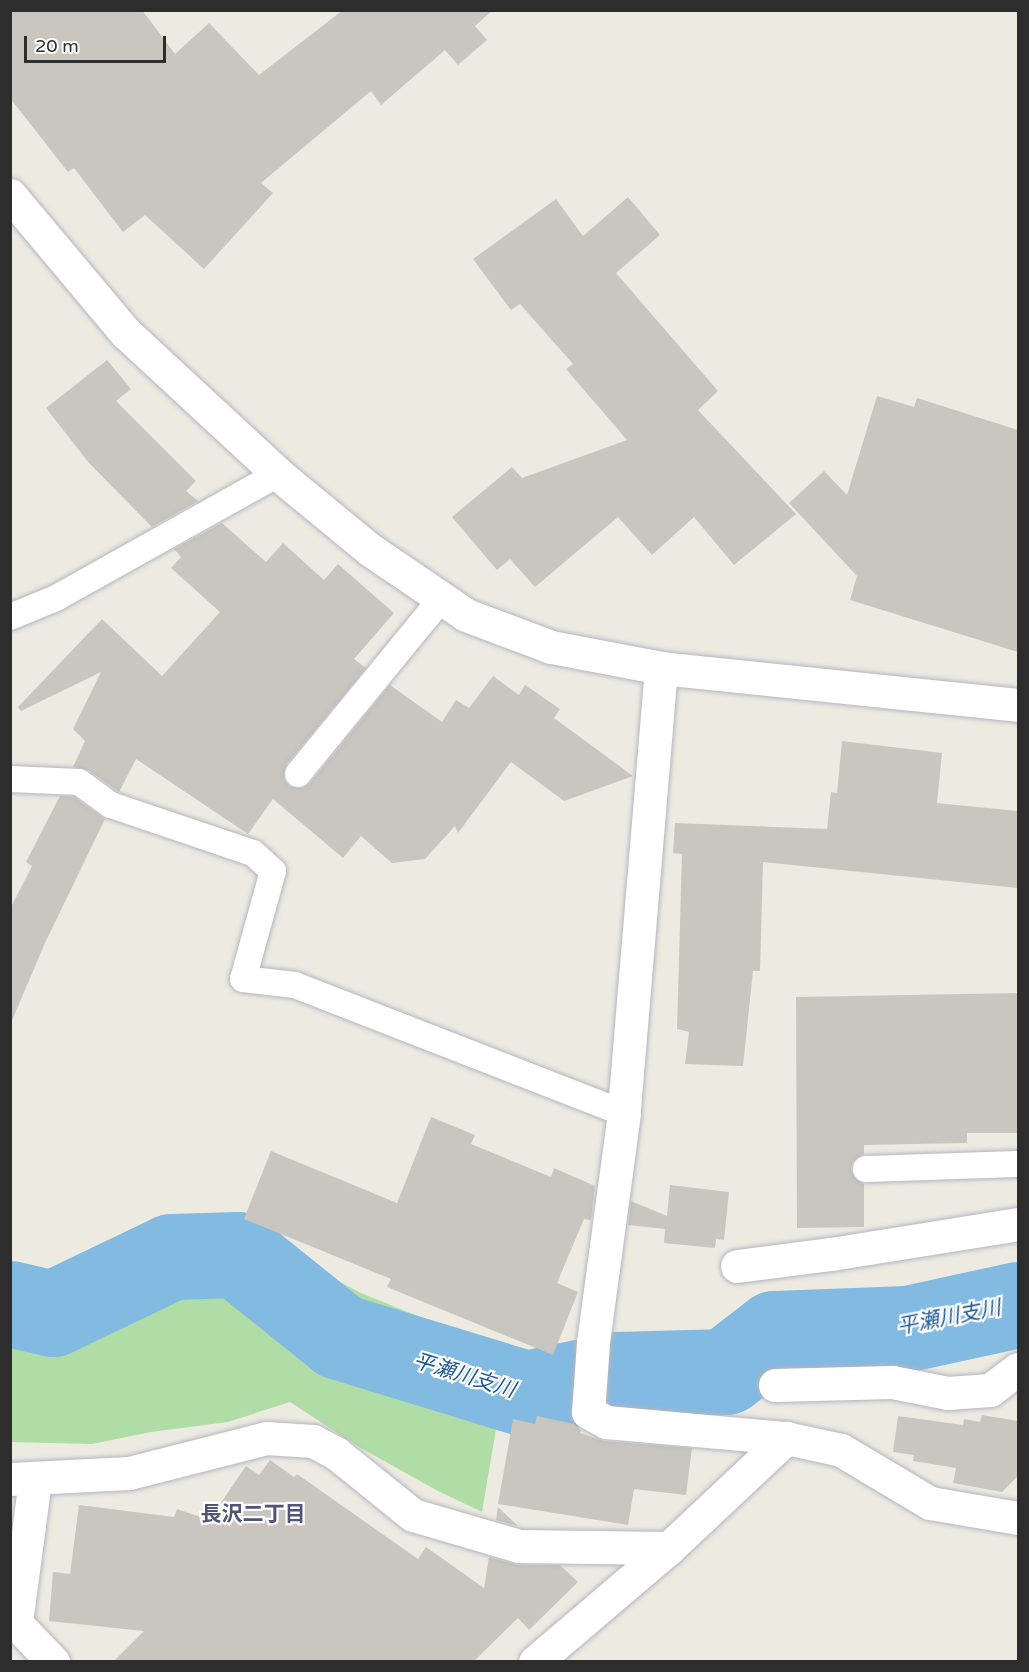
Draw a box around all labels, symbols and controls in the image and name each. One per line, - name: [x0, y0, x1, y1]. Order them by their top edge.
- scale bar: [27, 24, 170, 62]
- text: 20 m: [35, 35, 79, 57]
- water label: 平瀬川支川: [895, 1296, 1003, 1340]
- water label: 平瀬川支川: [410, 1349, 518, 1403]
- district label: 長沢二丁目: [201, 1502, 305, 1528]

